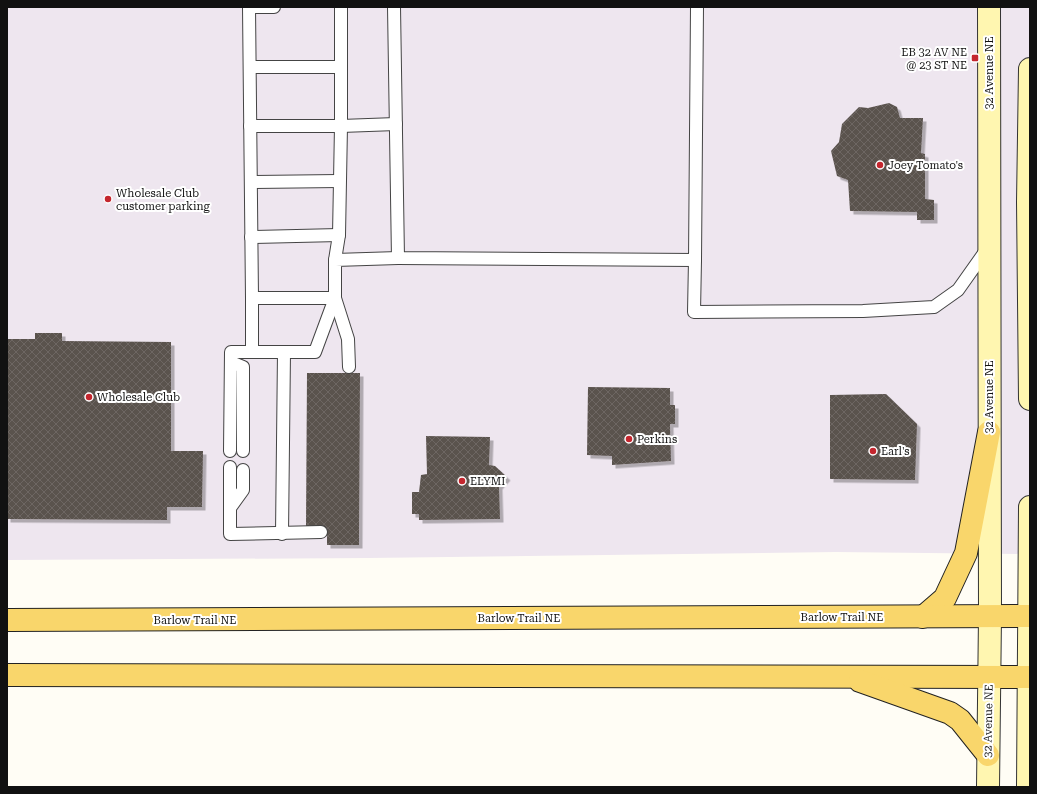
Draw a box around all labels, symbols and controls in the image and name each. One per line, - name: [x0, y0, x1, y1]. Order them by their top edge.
- street label: 32 Avenue NE: [983, 36, 996, 110]
- place label: EB 32 AV NE @ 23 ST NE: [901, 46, 967, 72]
- marker: EB 32 AV NE @ 23 ST NE: [970, 53, 980, 63]
- place label: Joey Tomato's: [888, 159, 963, 172]
- marker: Joey Tomato's: [875, 160, 885, 170]
- place label: Wholesale Club customer parking: [116, 187, 211, 213]
- marker: Wholesale Club customer parking: [103, 194, 113, 204]
- street label: 32 Avenue NE: [983, 360, 996, 434]
- place label: Wholesale Club: [97, 391, 180, 404]
- marker: Wholesale Club: [84, 392, 94, 402]
- place label: Perkins: [637, 433, 677, 446]
- marker: Perkins: [624, 434, 634, 444]
- place label: Earl's: [881, 445, 910, 458]
- marker: Earl's: [868, 446, 878, 456]
- place label: ELYMI: [470, 475, 505, 488]
- marker: ELYMI: [457, 476, 467, 486]
- street label: Barlow Trail NE: [801, 611, 883, 624]
- street label: Barlow Trail NE: [478, 612, 560, 625]
- street label: Barlow Trail NE: [154, 614, 236, 627]
- street label: 32 Avenue NE: [981, 684, 996, 758]

